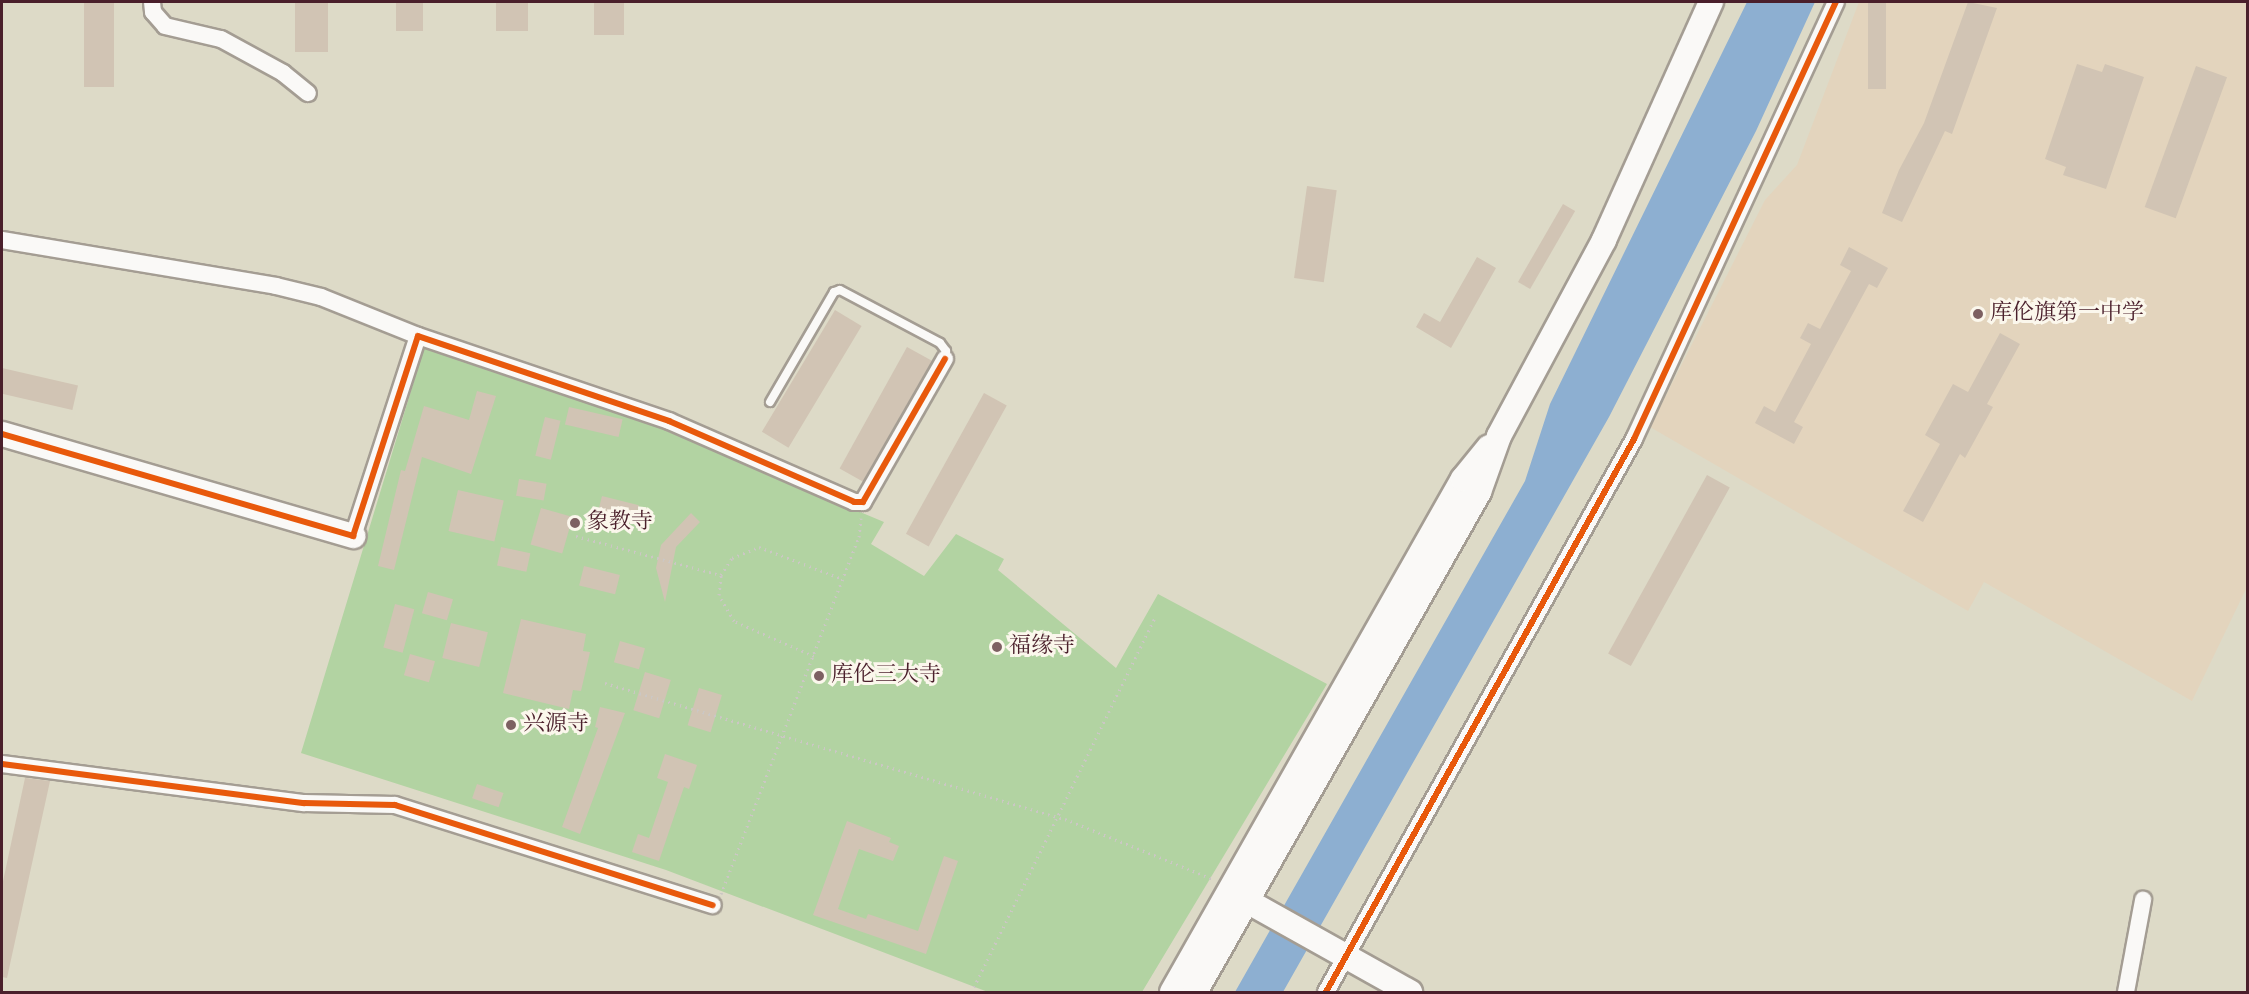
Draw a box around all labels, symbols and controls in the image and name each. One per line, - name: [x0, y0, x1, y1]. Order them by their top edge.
- place label: 库伦旗第一中学: [1990, 301, 2144, 327]
- marker: 库伦旗第一中学: [1971, 307, 1985, 321]
- place label: 象教寺: [587, 510, 653, 536]
- marker: 象教寺: [568, 516, 582, 530]
- place label: 福缘寺: [1009, 634, 1075, 660]
- marker: 福缘寺: [990, 640, 1004, 654]
- place label: 库伦三大寺: [831, 663, 941, 689]
- marker: 库伦三大寺: [812, 669, 826, 683]
- place label: 兴源寺: [523, 712, 589, 738]
- marker: 兴源寺: [504, 718, 518, 732]

